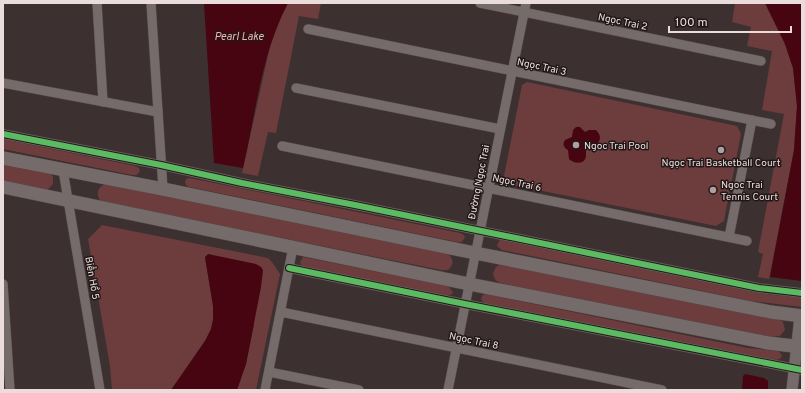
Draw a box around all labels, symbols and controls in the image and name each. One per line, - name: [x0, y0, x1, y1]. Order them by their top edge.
- scale bar: [669, 8, 791, 34]
- street label: Ngọc Trai 2: [597, 11, 649, 34]
- text: 100 m: [675, 15, 708, 31]
- water label: Pearl Lake: [214, 30, 264, 44]
- street label: Ngọc Trai 3: [516, 56, 568, 79]
- marker: Ngoc Trai Pool: [571, 140, 581, 150]
- place label: Ngoc Trai Pool: [584, 140, 648, 153]
- street label: Đường Ngọc Trai: [466, 144, 493, 221]
- marker: Ngọc Trai Basketball Court: [716, 145, 726, 155]
- place label: Ngọc Trai Basketball Court: [662, 157, 781, 170]
- street label: Ngọc Trai 6: [491, 172, 543, 195]
- place label: Ngoc Trai Tennis Court: [721, 179, 778, 204]
- marker: Ngoc Trai Tennis Court: [708, 185, 718, 195]
- street label: Biển Hồ 5: [81, 256, 102, 301]
- street label: Ngọc Trai 8: [448, 330, 500, 353]

